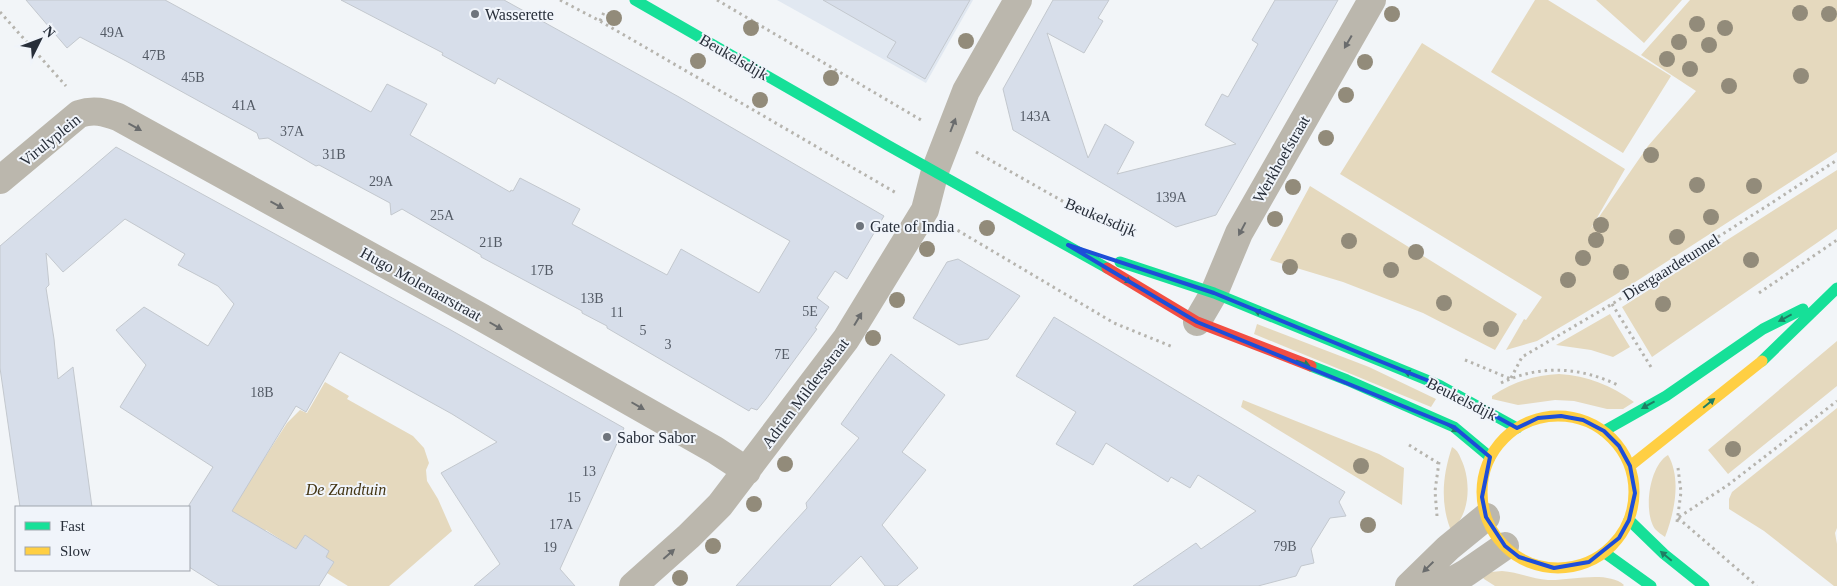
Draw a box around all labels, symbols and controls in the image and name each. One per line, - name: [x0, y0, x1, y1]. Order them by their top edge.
- place label: Wasserette: [485, 6, 554, 23]
- marker: Wasserette: [469, 8, 481, 20]
- north arrow: [15, 15, 65, 65]
- text: N: [40, 23, 58, 40]
- house number: 49A: [100, 25, 125, 40]
- street label: Beukelsdijk: [696, 31, 771, 84]
- one-way arrow: [1343, 36, 1352, 49]
- house number: 47B: [142, 48, 166, 63]
- house number: 45B: [181, 70, 205, 85]
- house number: 41A: [232, 98, 257, 113]
- house number: 143A: [1019, 109, 1051, 124]
- street label: Virulyplein: [16, 110, 84, 170]
- street label: Werkhoefstraat: [1249, 112, 1313, 205]
- one-way arrow: [949, 118, 957, 132]
- one-way arrow: [128, 122, 142, 131]
- house number: 37A: [280, 124, 305, 139]
- house number: 31B: [322, 147, 346, 162]
- house number: 29A: [369, 174, 394, 189]
- house number: 139A: [1155, 190, 1187, 205]
- street label: Beukelsdijk: [1062, 194, 1140, 241]
- one-way arrow: [270, 201, 284, 210]
- house number: 25A: [430, 208, 455, 223]
- place label: Gate of India: [870, 218, 954, 235]
- marker: Gate of India: [854, 220, 866, 232]
- one-way arrow: [1238, 222, 1246, 237]
- street label: Diergaardetunnel: [1620, 230, 1723, 304]
- house number: 21B: [479, 235, 503, 250]
- street label: Hugo Molenaarstraat: [357, 244, 485, 325]
- house number: 17B: [530, 263, 554, 278]
- one-way arrow: [1119, 275, 1132, 284]
- house number: 13B: [580, 291, 604, 306]
- house number: 5E: [802, 304, 818, 319]
- house number: 11: [610, 305, 624, 320]
- one-way arrow: [1254, 308, 1268, 316]
- one-way arrow: [854, 313, 863, 326]
- one-way arrow: [1778, 314, 1792, 322]
- one-way arrow: [490, 321, 503, 330]
- house number: 5: [640, 323, 647, 338]
- street label: Adrien Mildersstraat: [758, 334, 852, 451]
- house number: 3: [665, 337, 672, 352]
- house number: 7E: [774, 347, 790, 362]
- one-way arrow: [1296, 359, 1311, 367]
- one-way arrow: [1404, 369, 1418, 377]
- street label: Beukelsdijk: [1424, 374, 1500, 425]
- house number: 18B: [250, 385, 274, 400]
- one-way arrow: [1702, 397, 1715, 408]
- one-way arrow: [1642, 401, 1655, 410]
- one-way arrow: [631, 402, 644, 411]
- one-way arrow: [1446, 423, 1459, 432]
- place label: Sabor Sabor: [617, 429, 696, 446]
- marker: Sabor Sabor: [601, 431, 613, 443]
- house number: 13: [582, 464, 596, 479]
- park label: De Zandtuin: [305, 481, 386, 498]
- house number: 15: [567, 490, 581, 505]
- legend: [15, 506, 190, 571]
- house number: 17A: [549, 517, 574, 532]
- text: Fast: [60, 518, 86, 534]
- house number: 79B: [1273, 539, 1297, 554]
- house number: 19: [543, 540, 557, 555]
- text: Slow: [60, 543, 91, 559]
- one-way arrow: [663, 548, 675, 560]
- one-way arrow: [1660, 550, 1673, 561]
- one-way arrow: [1423, 561, 1435, 573]

